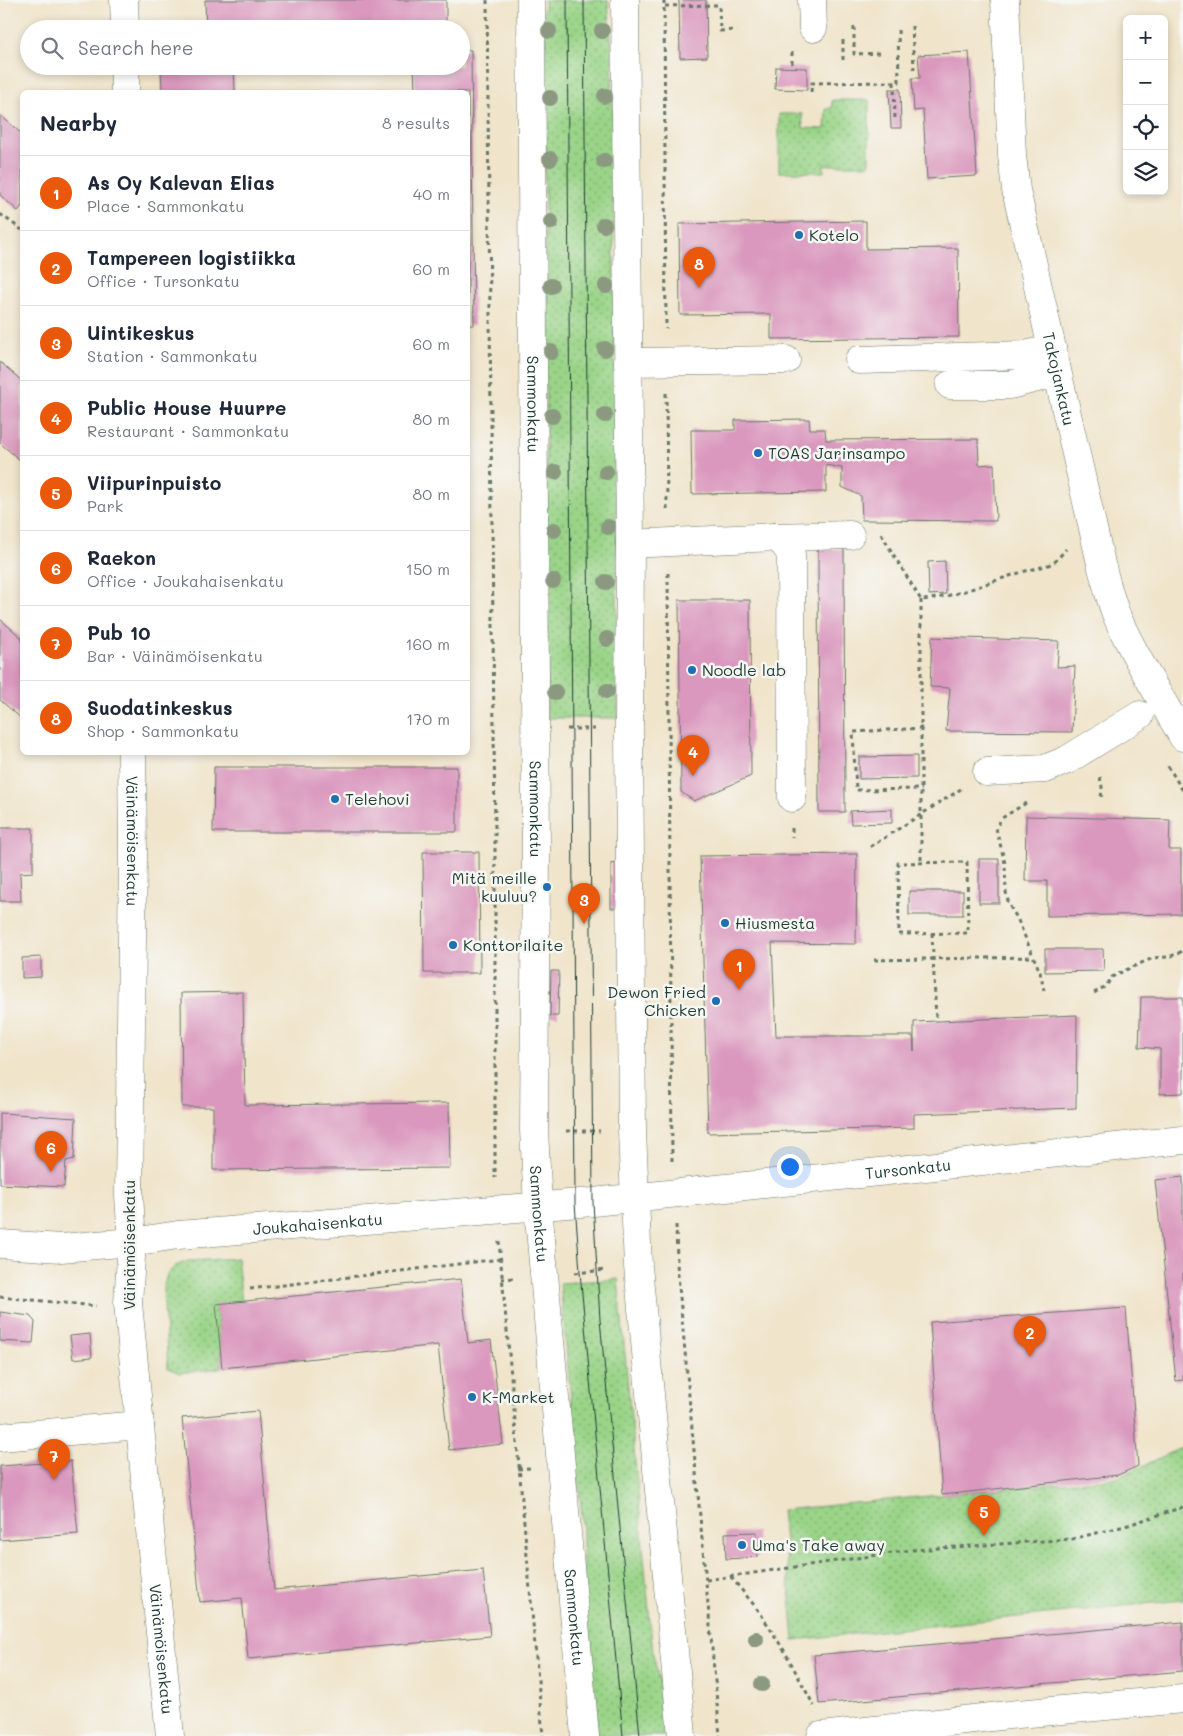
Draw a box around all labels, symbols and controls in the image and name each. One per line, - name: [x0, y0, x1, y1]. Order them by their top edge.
- map controls: [1123, 15, 1168, 195]
- button: +: [1123, 15, 1168, 60]
- search box: [20, 20, 470, 75]
- icon: search: [38, 34, 66, 62]
- text: Search here: [78, 35, 194, 60]
- button: −: [1123, 60, 1168, 105]
- button: locate: [1123, 105, 1168, 150]
- text: Nearby: [40, 109, 117, 136]
- text: 8 results: [382, 112, 450, 133]
- button: layers: [1123, 150, 1168, 195]
- text: As Oy Kalevan Elias: [87, 170, 275, 195]
- text: 1: [52, 183, 60, 204]
- text: 40 m: [413, 183, 450, 204]
- text: Place · Sammonkatu: [87, 195, 244, 216]
- place label: Kotelo: [809, 224, 859, 245]
- marker: Kotelo: [793, 229, 805, 241]
- text: Tampereen logistiikka: [87, 245, 296, 270]
- pin: 8: [683, 247, 715, 288]
- text: 2: [52, 258, 60, 279]
- text: 60 m: [413, 258, 450, 279]
- text: Office · Tursonkatu: [87, 270, 240, 291]
- text: Uintikeskus: [87, 320, 194, 345]
- street label: Takojankatu: [1039, 330, 1080, 428]
- text: 3: [51, 333, 61, 354]
- text: 60 m: [413, 333, 450, 354]
- text: Station · Sammonkatu: [87, 345, 258, 366]
- street label: Sammonkatu: [523, 355, 545, 453]
- text: Public House Huurre: [87, 395, 286, 420]
- text: 4: [51, 408, 61, 429]
- text: 80 m: [413, 408, 450, 429]
- text: Restaurant · Sammonkatu: [87, 420, 289, 441]
- place label: TOAS Jarinsampo: [768, 442, 905, 463]
- marker: TOAS Jarinsampo: [752, 447, 764, 459]
- text: Viipurinpuisto: [87, 470, 221, 495]
- text: 5: [51, 483, 61, 504]
- text: 80 m: [413, 483, 450, 504]
- text: Park: [87, 495, 123, 516]
- text: Raekon: [87, 545, 156, 570]
- text: 6: [51, 558, 61, 579]
- text: 150 m: [406, 558, 450, 579]
- text: Office · Joukahaisenkatu: [87, 570, 284, 591]
- text: Pub 10: [87, 620, 150, 645]
- text: 7: [52, 633, 60, 654]
- text: 160 m: [405, 633, 450, 654]
- text: Bar · Väinämöisenkatu: [87, 645, 263, 666]
- place label: Noodle lab: [702, 659, 786, 680]
- marker: Noodle lab: [686, 664, 698, 676]
- text: Suodatinkeskus: [87, 695, 233, 720]
- text: 8: [51, 708, 61, 729]
- text: 170 m: [406, 708, 450, 729]
- text: Shop · Sammonkatu: [87, 720, 239, 741]
- pin: 4: [677, 735, 709, 776]
- street label: Sammonkatu: [525, 760, 547, 858]
- street label: Väinämöisenkatu: [122, 776, 144, 906]
- place label: Telehovi: [345, 788, 410, 809]
- marker: Telehovi: [329, 793, 341, 805]
- place label: Mitä meille kuuluu?: [452, 867, 537, 906]
- marker: Mitä meille kuuluu?: [541, 881, 553, 893]
- pin: 3: [568, 883, 600, 924]
- place label: Hiusmesta: [735, 912, 815, 933]
- marker: Hiusmesta: [719, 917, 731, 929]
- place label: Konttorilaite: [463, 934, 563, 955]
- marker: Konttorilaite: [447, 939, 459, 951]
- pin: 1: [723, 949, 755, 990]
- place label: Dewon Fried Chicken: [607, 981, 706, 1020]
- marker: Dewon Fried Chicken: [710, 995, 722, 1007]
- pin: 6: [35, 1131, 67, 1172]
- street label: Tursonkatu: [864, 1153, 952, 1183]
- your location: [777, 1154, 803, 1180]
- street label: Sammonkatu: [526, 1165, 554, 1263]
- street label: Väinämöisenkatu: [118, 1180, 139, 1310]
- street label: Joukahaisenkatu: [252, 1208, 383, 1239]
- pin: 2: [1014, 1316, 1046, 1357]
- place label: K-Market: [482, 1386, 555, 1407]
- marker: K-Market: [466, 1391, 478, 1403]
- pin: 7: [38, 1439, 70, 1480]
- pin: 5: [968, 1495, 1000, 1536]
- place label: Uma's Take away: [752, 1534, 885, 1555]
- marker: Uma's Take away: [736, 1539, 748, 1551]
- street label: Sammonkatu: [560, 1568, 590, 1667]
- street label: Väinämöisenkatu: [145, 1583, 179, 1715]

